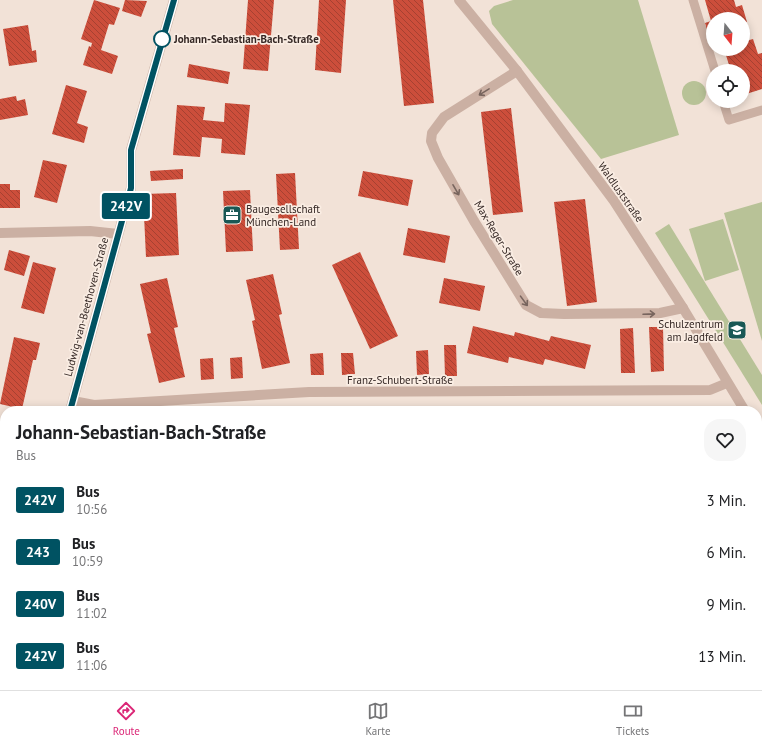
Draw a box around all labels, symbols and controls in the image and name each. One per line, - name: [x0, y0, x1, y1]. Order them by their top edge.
- north arrow: [706, 12, 750, 56]
- map controls: [706, 12, 750, 108]
- marker: Johann-Sebastian-Bach-Straße: [153, 30, 171, 48]
- place label: Johann-Sebastian-Bach-Straße: [173, 32, 319, 46]
- button: locate: [706, 64, 750, 108]
- one-way arrow: [479, 88, 490, 96]
- street label: Waldluststraße: [595, 159, 647, 225]
- one-way arrow: [453, 184, 461, 196]
- line badge: 242V: [98, 193, 154, 219]
- text: 242V: [110, 197, 142, 215]
- street label: Max-Reger-Straße: [471, 198, 527, 278]
- place label: Baugesellschaft München-Land: [246, 202, 320, 229]
- office icon: Baugesellschaft München-Land: [221, 204, 243, 226]
- street label: Ludwig-van-Beethoven-Straße: [61, 235, 111, 378]
- one-way arrow: [520, 295, 528, 306]
- one-way arrow: [642, 310, 655, 317]
- place label: Schulzentrum am Jagdfeld: [658, 317, 723, 344]
- school or university icon: Schulzentrum am Jagdfeld: [726, 319, 748, 341]
- street label: Franz-Schubert-Straße: [347, 373, 453, 387]
- button: heart: [704, 419, 746, 461]
- text: Johann-Sebastian-Bach-Straße: [16, 420, 266, 444]
- text: Bus: [16, 447, 36, 464]
- text: Bus: [76, 482, 100, 501]
- text: 242V: [24, 491, 56, 509]
- text: 3 Min.: [707, 491, 746, 510]
- text: 10:56: [76, 501, 107, 518]
- text: Bus: [72, 534, 95, 553]
- text: 243: [26, 543, 50, 561]
- text: 6 Min.: [707, 543, 746, 562]
- text: 10:59: [72, 553, 103, 570]
- text: Bus: [76, 586, 100, 605]
- text: 240V: [24, 595, 56, 613]
- text: 9 Min.: [707, 595, 746, 614]
- text: 11:02: [76, 605, 107, 622]
- text: Bus: [76, 638, 100, 657]
- text: 242V: [24, 647, 56, 665]
- text: 13 Min.: [698, 647, 746, 666]
- text: 11:06: [76, 657, 107, 674]
- tab: Route: [113, 700, 140, 738]
- tab: Karte: [365, 700, 391, 738]
- tab: Tickets: [616, 700, 649, 738]

